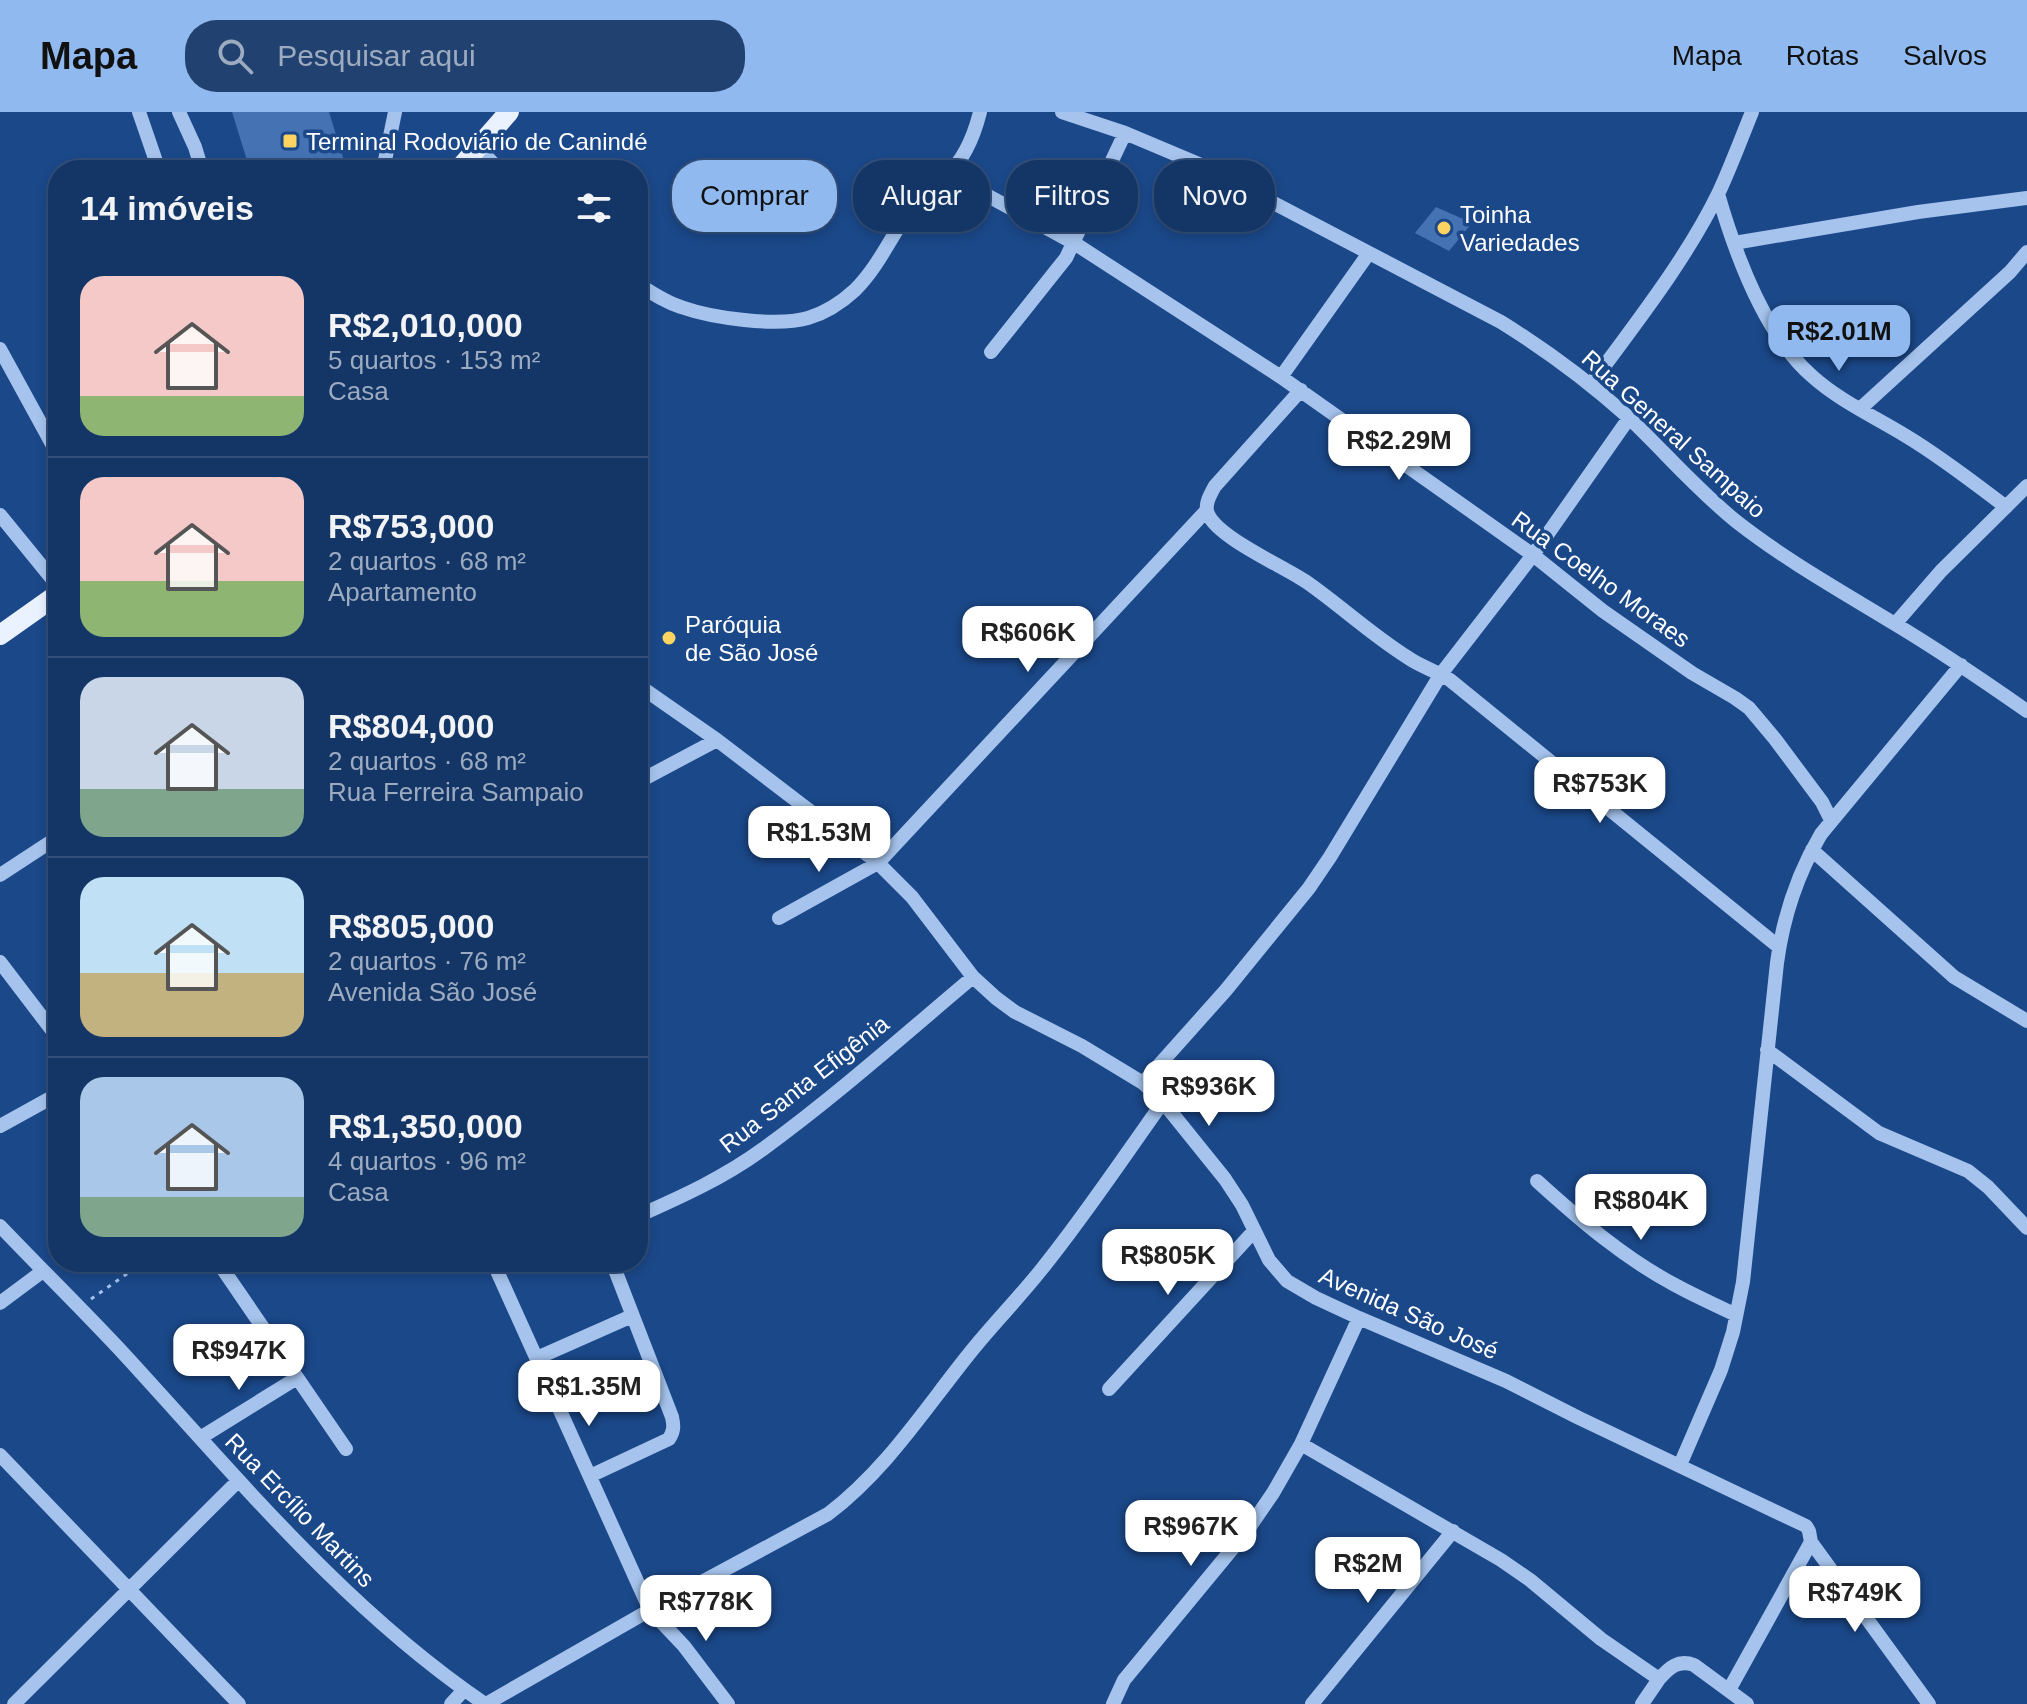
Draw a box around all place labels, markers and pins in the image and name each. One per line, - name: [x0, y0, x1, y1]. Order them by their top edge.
- place label: Terminal Rodoviário de Canindé: [306, 128, 648, 155]
- marker: Terminal Rodoviário de Canindé: [281, 132, 299, 150]
- place label: Toinha Variedades: [1460, 201, 1580, 256]
- marker: Toinha Variedades: [1435, 219, 1453, 237]
- pin: R$2.01M: [1765, 305, 1913, 373]
- pin: R$2.29M: [1325, 414, 1473, 482]
- pin: R$606K: [963, 606, 1093, 674]
- place label: Paróquia de São José: [685, 611, 818, 666]
- marker: Paróquia de São José: [660, 629, 678, 647]
- pin: R$753K: [1535, 757, 1665, 825]
- pin: R$1.53M: [745, 806, 893, 874]
- pin: R$936K: [1144, 1060, 1274, 1128]
- pin: R$804K: [1576, 1174, 1706, 1242]
- pin: R$805K: [1103, 1229, 1233, 1297]
- pin: R$947K: [174, 1324, 304, 1392]
- pin: R$1.35M: [515, 1360, 663, 1428]
- pin: R$967K: [1126, 1500, 1256, 1568]
- pin: R$2M: [1321, 1537, 1415, 1605]
- pin: R$749K: [1790, 1566, 1920, 1634]
- pin: R$778K: [641, 1575, 771, 1643]

